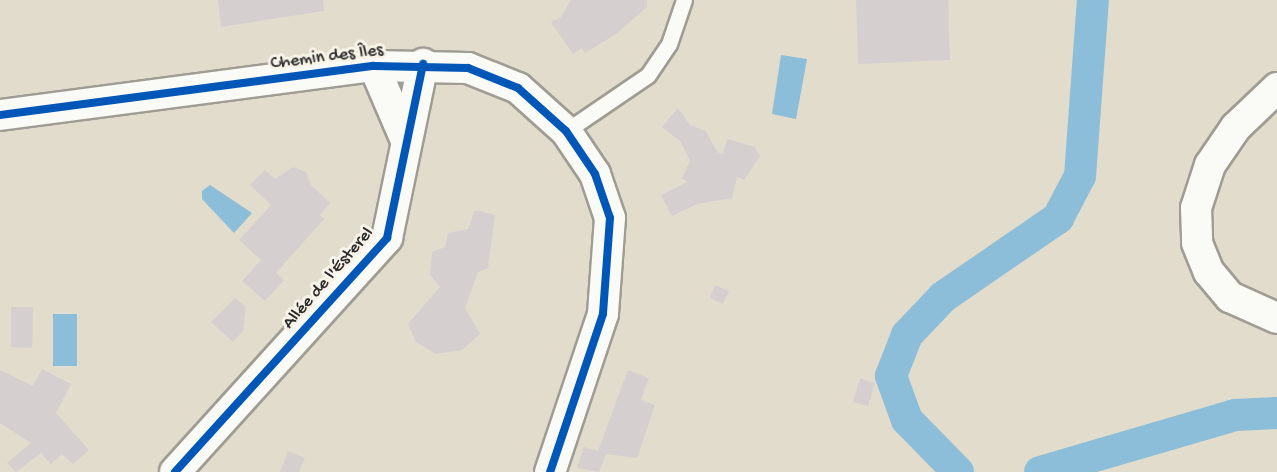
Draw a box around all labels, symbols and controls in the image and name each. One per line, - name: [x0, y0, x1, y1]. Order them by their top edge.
- street label: Chemin des Îles: [270, 40, 384, 76]
- street label: Allée de l'Ésterel: [279, 224, 379, 334]

